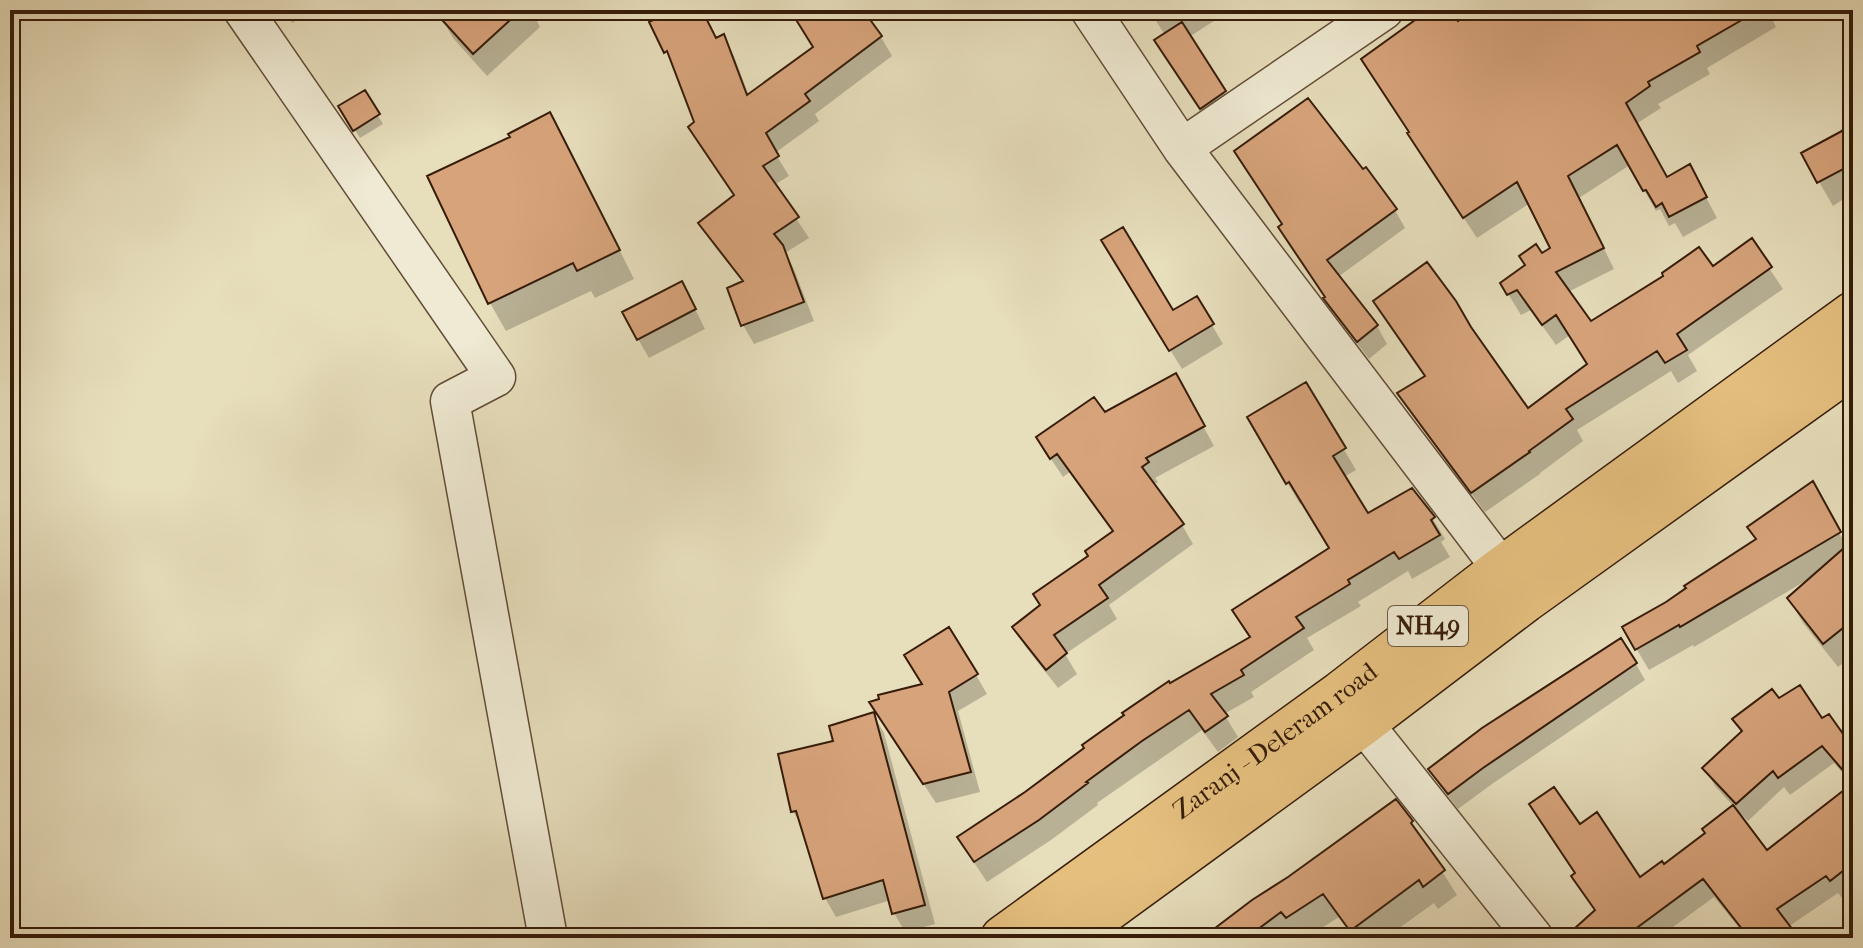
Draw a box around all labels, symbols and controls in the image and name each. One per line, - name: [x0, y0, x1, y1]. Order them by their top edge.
- road number: NH49: [1388, 606, 1468, 646]
- street label: Zaranj - Deleram road: [1167, 655, 1384, 825]

